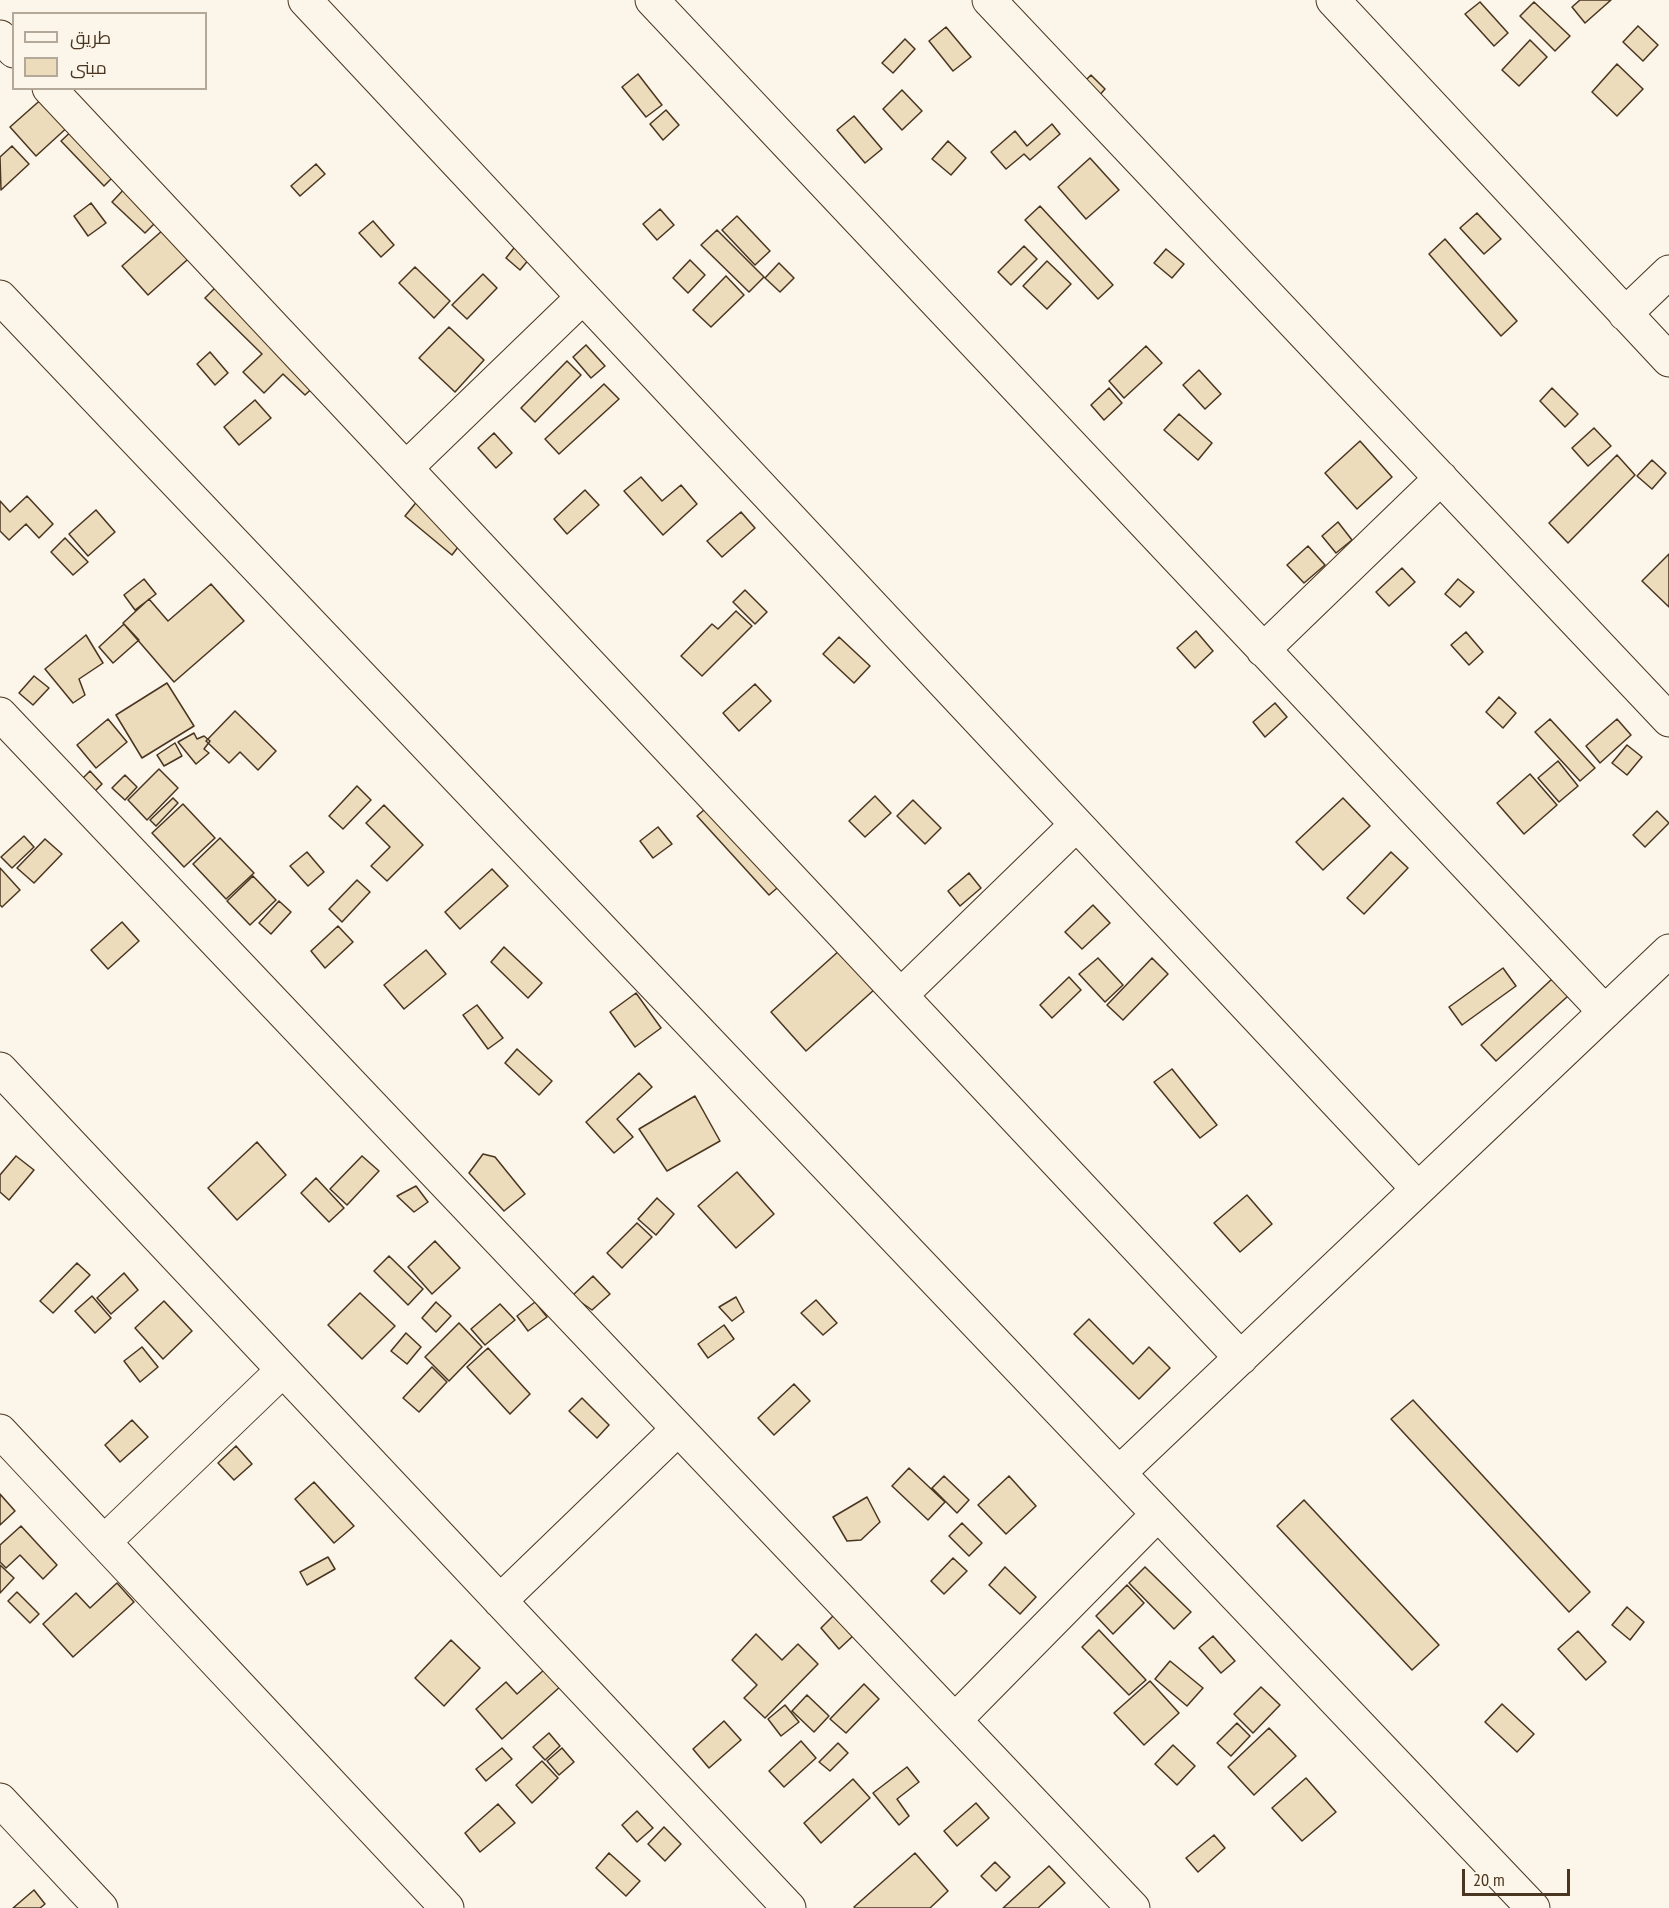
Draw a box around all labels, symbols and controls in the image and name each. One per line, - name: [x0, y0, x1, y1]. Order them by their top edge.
- legend: [12, 12, 207, 90]
- text: طريق: [70, 26, 111, 49]
- text: مبنى: [70, 56, 107, 79]
- scale bar: [1465, 1857, 1573, 1895]
- text: 20 m: [1473, 1868, 1505, 1891]

